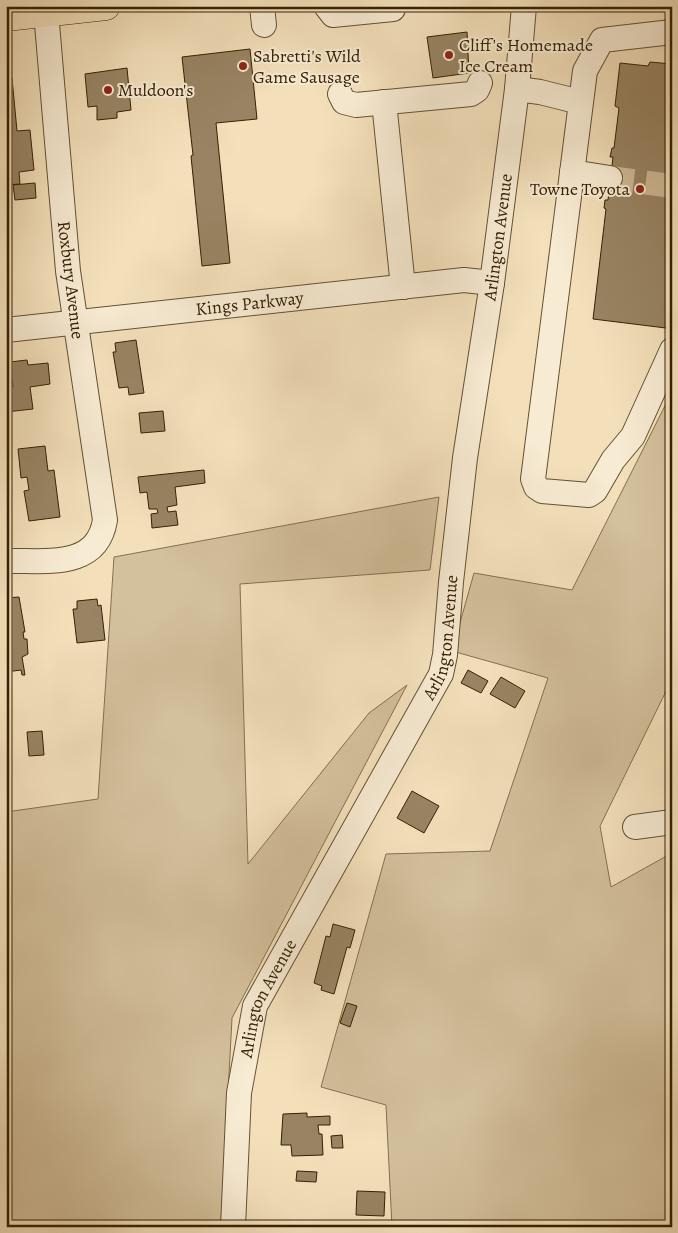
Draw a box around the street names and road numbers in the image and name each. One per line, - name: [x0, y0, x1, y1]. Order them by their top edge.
- street label: Arlington Avenue: [477, 172, 518, 303]
- street label: Roxbury Avenue: [52, 220, 90, 340]
- street label: Kings Parkway: [194, 285, 306, 321]
- street label: Arlington Avenue: [416, 574, 464, 705]
- street label: Arlington Avenue: [234, 935, 302, 1061]

